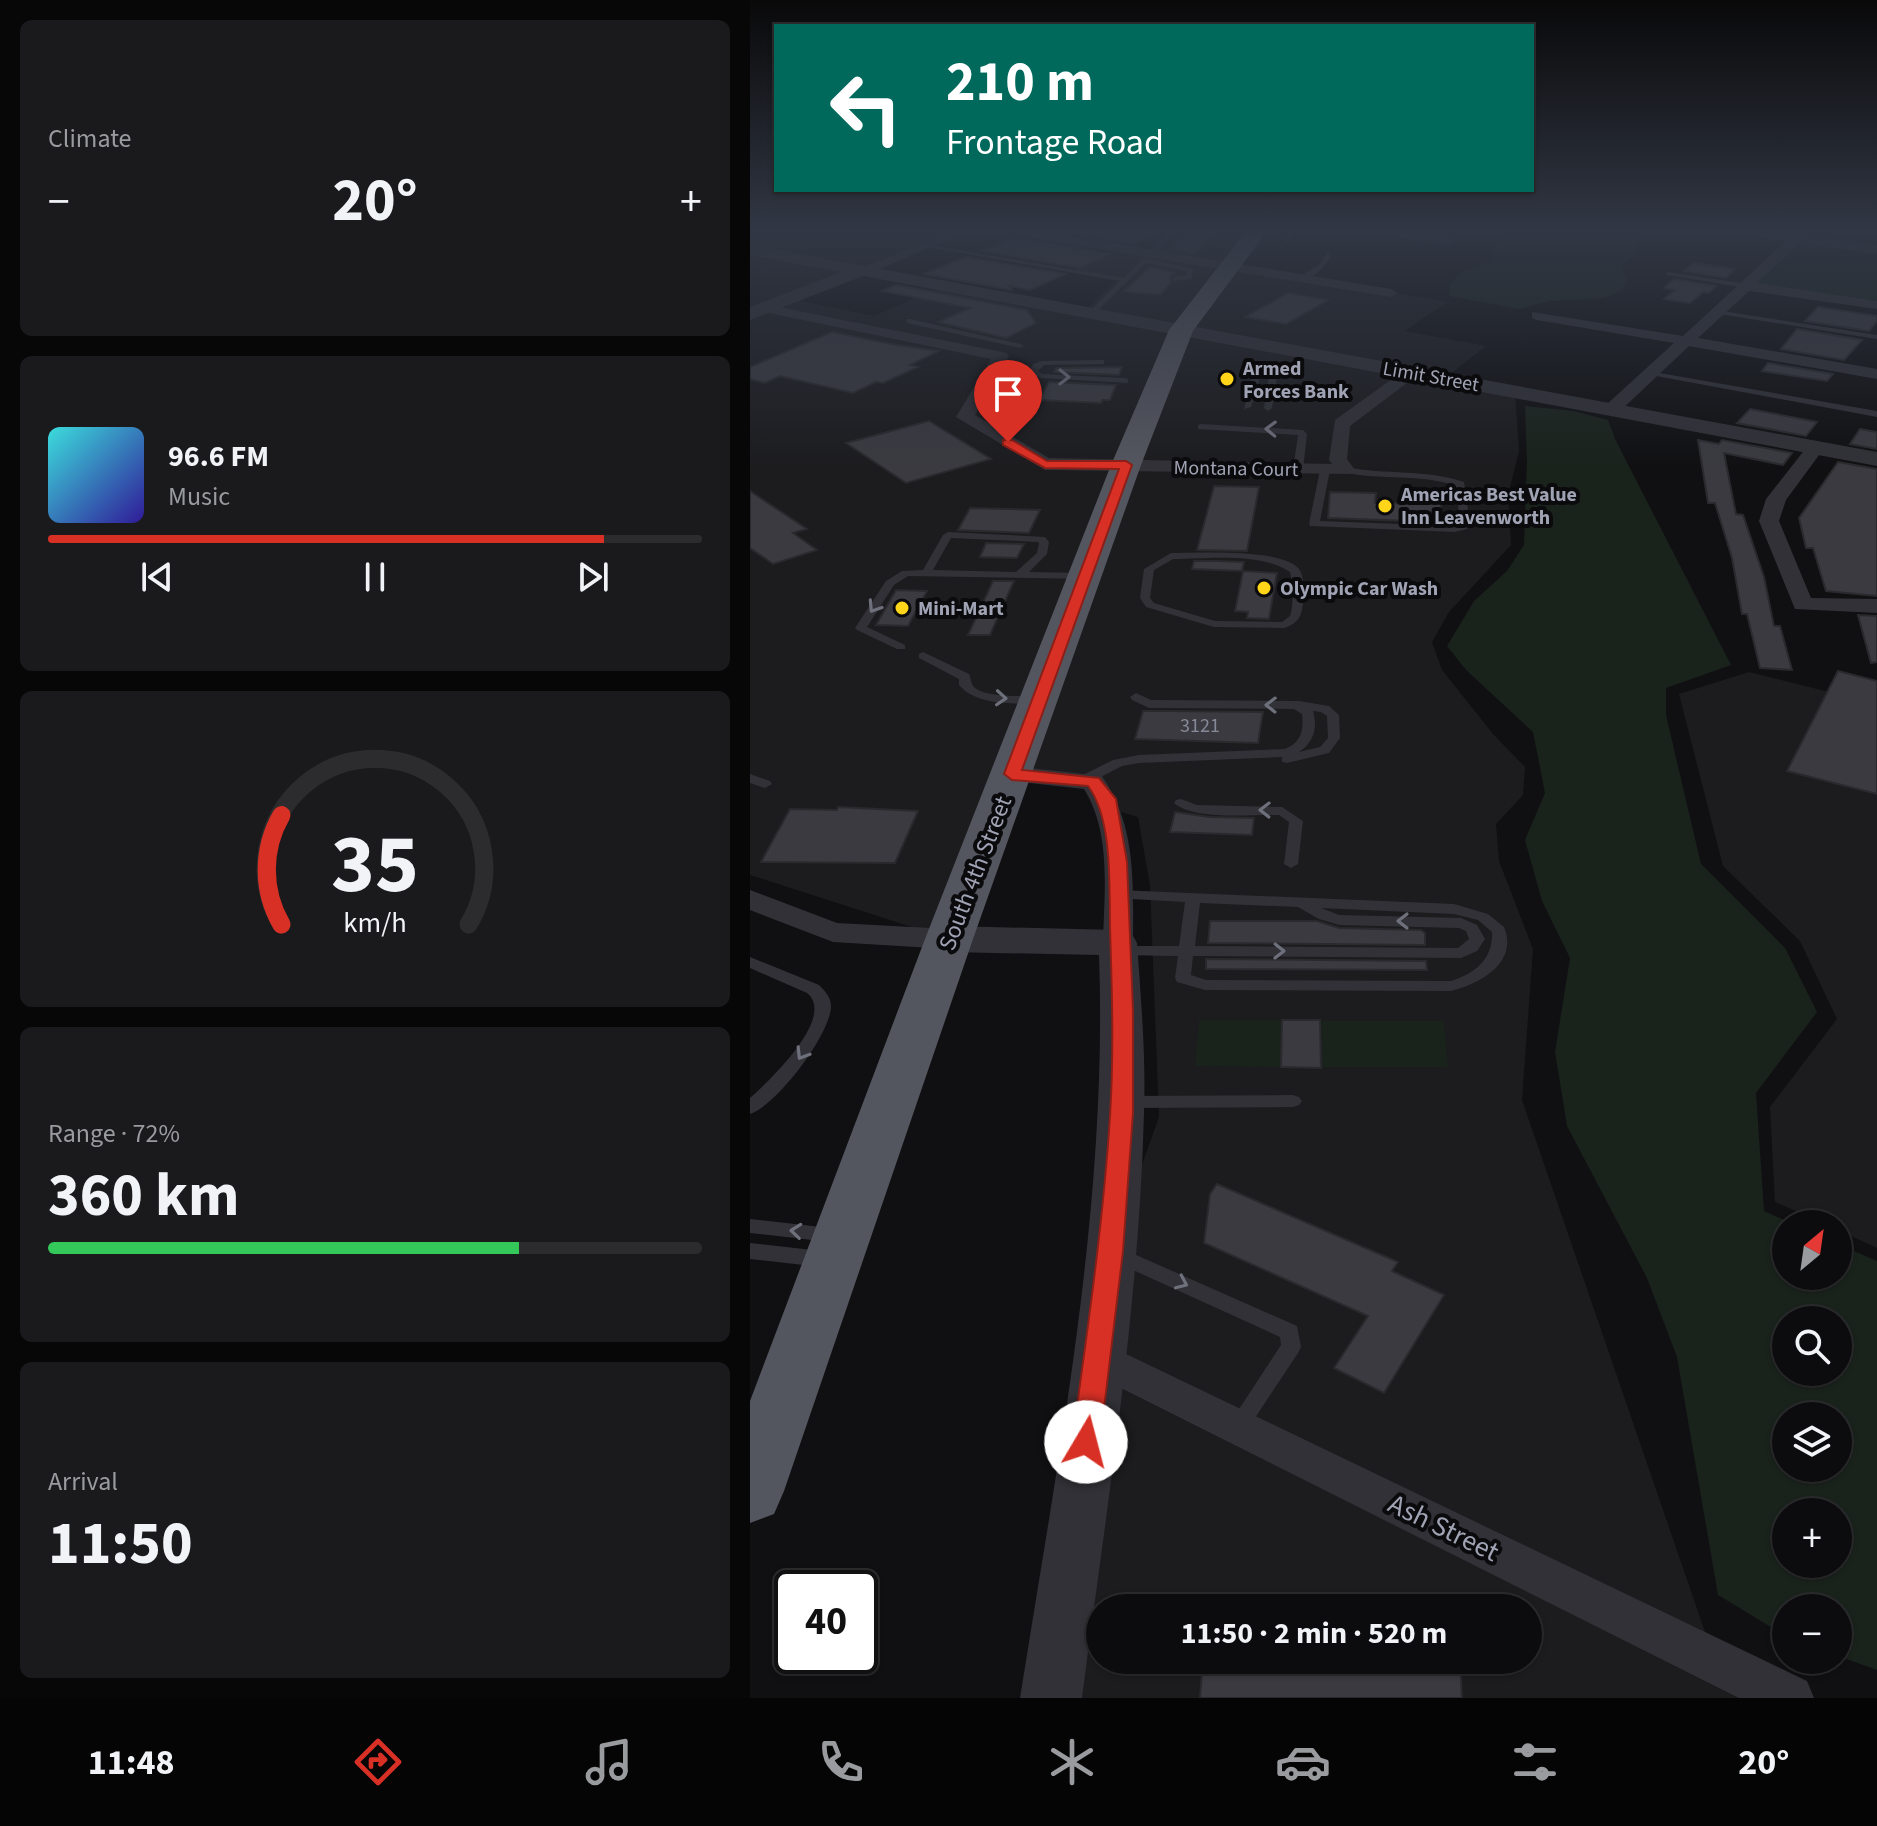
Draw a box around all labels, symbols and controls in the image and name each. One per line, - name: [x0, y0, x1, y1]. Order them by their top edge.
- text: 210 m: [946, 43, 1094, 122]
- icon: left: [814, 56, 918, 160]
- text: Frontage Road: [946, 117, 1164, 168]
- text: Climate: [48, 120, 132, 157]
- text: 20°: [332, 159, 418, 244]
- text: −: [48, 171, 70, 234]
- text: +: [680, 171, 702, 234]
- place label: Armed Forces Bank: [1242, 355, 1349, 406]
- street label: Limit Street: [1381, 355, 1481, 399]
- pin: [974, 360, 1042, 442]
- one-way arrow: [1058, 368, 1071, 386]
- marker: Armed Forces Bank: [1218, 370, 1236, 388]
- icon: arrive: [986, 372, 1030, 416]
- one-way arrow: [1264, 420, 1277, 437]
- text: 96.6 FM: [168, 435, 269, 478]
- street label: Montana Court: [1173, 454, 1299, 484]
- text: Music: [168, 478, 230, 515]
- place label: Americas Best Value Inn Leavenworth: [1400, 481, 1577, 532]
- marker: Americas Best Value Inn Leavenworth: [1376, 497, 1394, 515]
- icon: previous: [135, 555, 179, 599]
- icon: pause: [353, 555, 397, 599]
- icon: next: [571, 555, 615, 599]
- place label: Olympic Car Wash: [1280, 575, 1438, 603]
- marker: Olympic Car Wash: [1255, 579, 1273, 597]
- place label: Mini-Mart: [918, 595, 1004, 623]
- one-way arrow: [869, 598, 884, 613]
- marker: Mini-Mart: [893, 599, 911, 617]
- one-way arrow: [995, 689, 1008, 706]
- one-way arrow: [1264, 696, 1277, 714]
- house number: 3121: [1180, 712, 1220, 740]
- street label: South 4th Street: [930, 791, 1021, 955]
- one-way arrow: [1258, 802, 1271, 819]
- text: 35: [331, 806, 419, 924]
- text: km/h: [343, 903, 407, 943]
- one-way arrow: [1396, 912, 1409, 930]
- one-way arrow: [1273, 943, 1286, 960]
- one-way arrow: [797, 1045, 812, 1060]
- text: Range · 72%: [48, 1115, 180, 1152]
- text: 360 km: [48, 1154, 239, 1239]
- north arrow: [1772, 1210, 1852, 1290]
- map controls: [1772, 1210, 1852, 1674]
- one-way arrow: [789, 1222, 802, 1239]
- one-way arrow: [1174, 1273, 1188, 1289]
- button: search: [1772, 1306, 1852, 1386]
- position arrow: [1044, 1400, 1128, 1484]
- button: layers: [1772, 1402, 1852, 1482]
- text: Arrival: [48, 1463, 118, 1500]
- street label: Ash Street: [1382, 1484, 1506, 1572]
- button: +: [1772, 1498, 1852, 1578]
- text: 11:50: [48, 1502, 193, 1587]
- speed limit sign: 40: [774, 1570, 878, 1674]
- button: −: [1772, 1594, 1852, 1674]
- text: 11:50 · 2 min · 520 m: [1181, 1612, 1447, 1655]
- icon: directions: [350, 1734, 406, 1790]
- icon: music: [581, 1734, 637, 1790]
- icon: phone: [813, 1734, 869, 1790]
- icon: climate: [1044, 1734, 1100, 1790]
- icon: car: [1275, 1734, 1331, 1790]
- icon: filters: [1507, 1734, 1563, 1790]
- text: 11:48: [88, 1737, 175, 1788]
- text: 20°: [1738, 1737, 1789, 1788]

